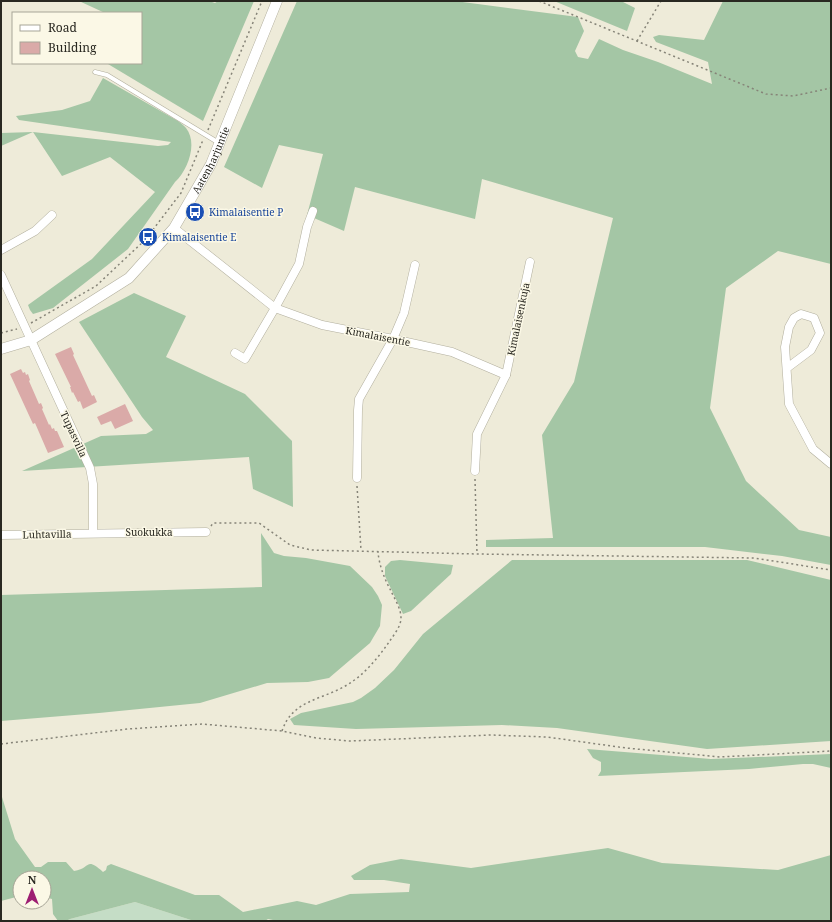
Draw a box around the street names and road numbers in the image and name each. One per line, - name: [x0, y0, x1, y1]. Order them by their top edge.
- street label: Aatenharjuntie: [189, 124, 232, 196]
- street label: Kimalaisenkuja: [503, 281, 533, 357]
- street label: Kimalaisentie: [344, 323, 412, 349]
- street label: Tupasvilla: [57, 409, 91, 460]
- street label: Suokukka: [125, 525, 173, 539]
- street label: Luhtavilla: [22, 527, 72, 541]

